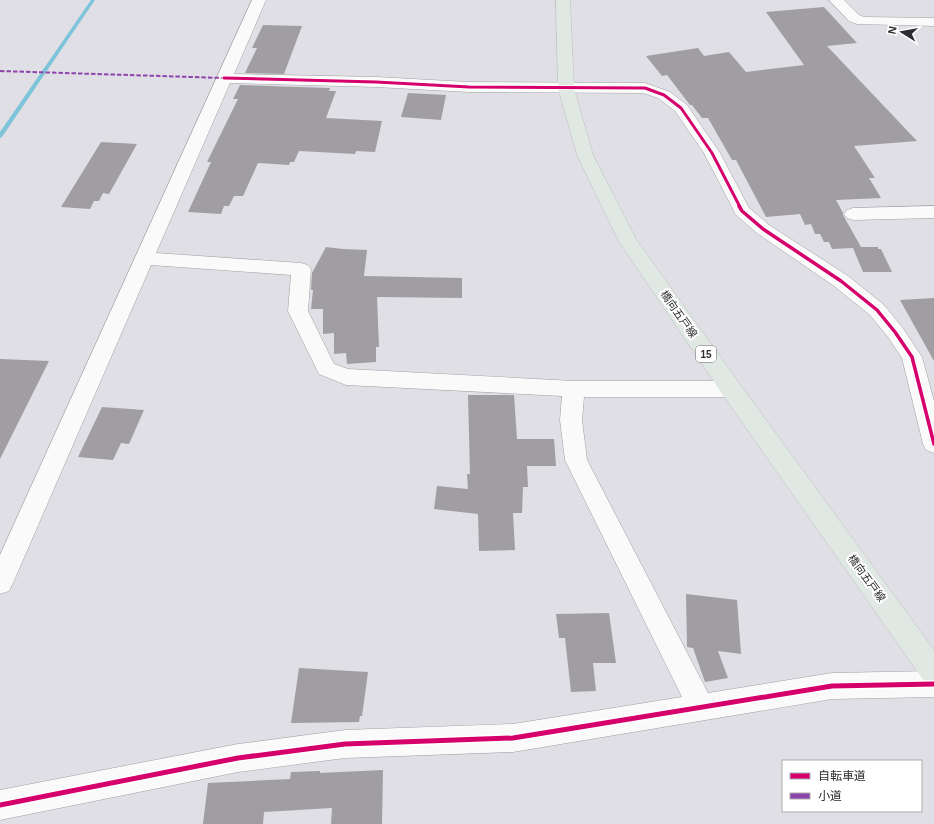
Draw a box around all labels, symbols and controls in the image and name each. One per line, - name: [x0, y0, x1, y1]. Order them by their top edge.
- north arrow: [882, 12, 922, 52]
- text: N: [886, 25, 899, 35]
- street label: 橋向五戸線: [658, 288, 700, 340]
- road number: 15: [696, 346, 716, 362]
- street label: 橋向五戸線: [846, 552, 888, 604]
- legend: [782, 760, 922, 812]
- text: 自転車道: [818, 769, 866, 783]
- text: 小道: [818, 789, 842, 803]

